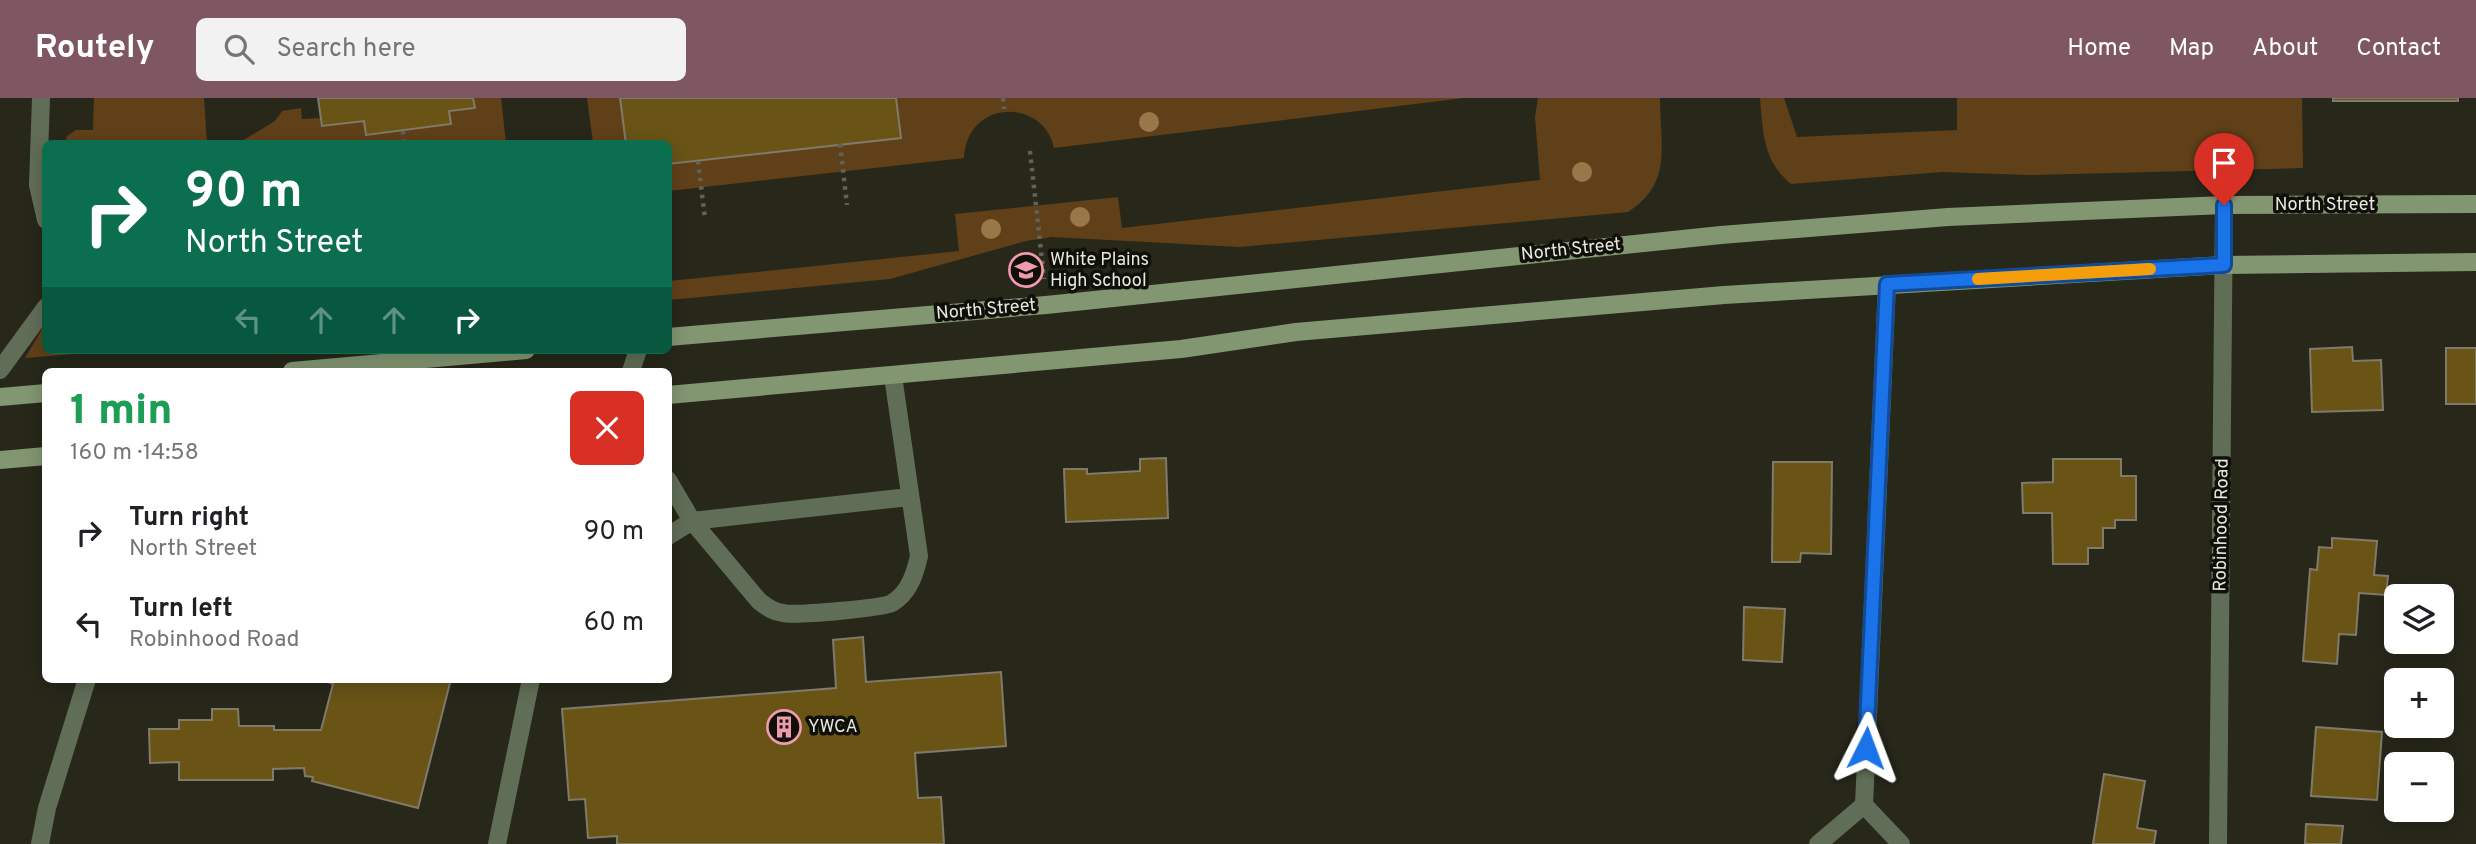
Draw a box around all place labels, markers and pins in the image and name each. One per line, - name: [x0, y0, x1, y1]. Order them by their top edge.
- pin: [2194, 133, 2254, 205]
- place label: White Plains High School: [1050, 249, 1149, 293]
- school or university icon: White Plains High School: [1007, 251, 1045, 289]
- building icon: YWCA: [765, 708, 803, 746]
- place label: YWCA: [808, 716, 858, 739]

